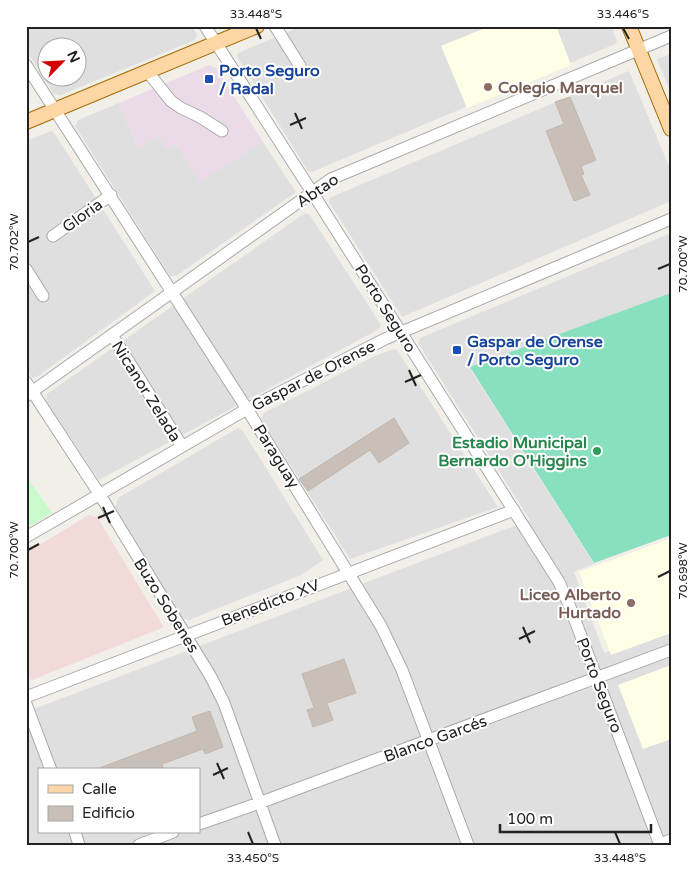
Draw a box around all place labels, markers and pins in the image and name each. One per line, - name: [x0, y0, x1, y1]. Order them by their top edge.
- place label: Porto Seguro / Radal: [219, 61, 320, 99]
- marker: Porto Seguro / Radal: [203, 73, 215, 85]
- place label: Colegio Marquel: [498, 78, 623, 98]
- marker: Colegio Marquel: [482, 81, 494, 93]
- place label: Gaspar de Orense / Porto Seguro: [467, 332, 603, 370]
- marker: Gaspar de Orense / Porto Seguro: [451, 344, 463, 356]
- place label: Estadio Municipal Bernardo O'Higgins: [438, 433, 587, 471]
- marker: Estadio Municipal Bernardo O'Higgins: [591, 445, 603, 457]
- place label: Liceo Alberto Hurtado: [520, 585, 621, 623]
- marker: Liceo Alberto Hurtado: [625, 597, 637, 609]

